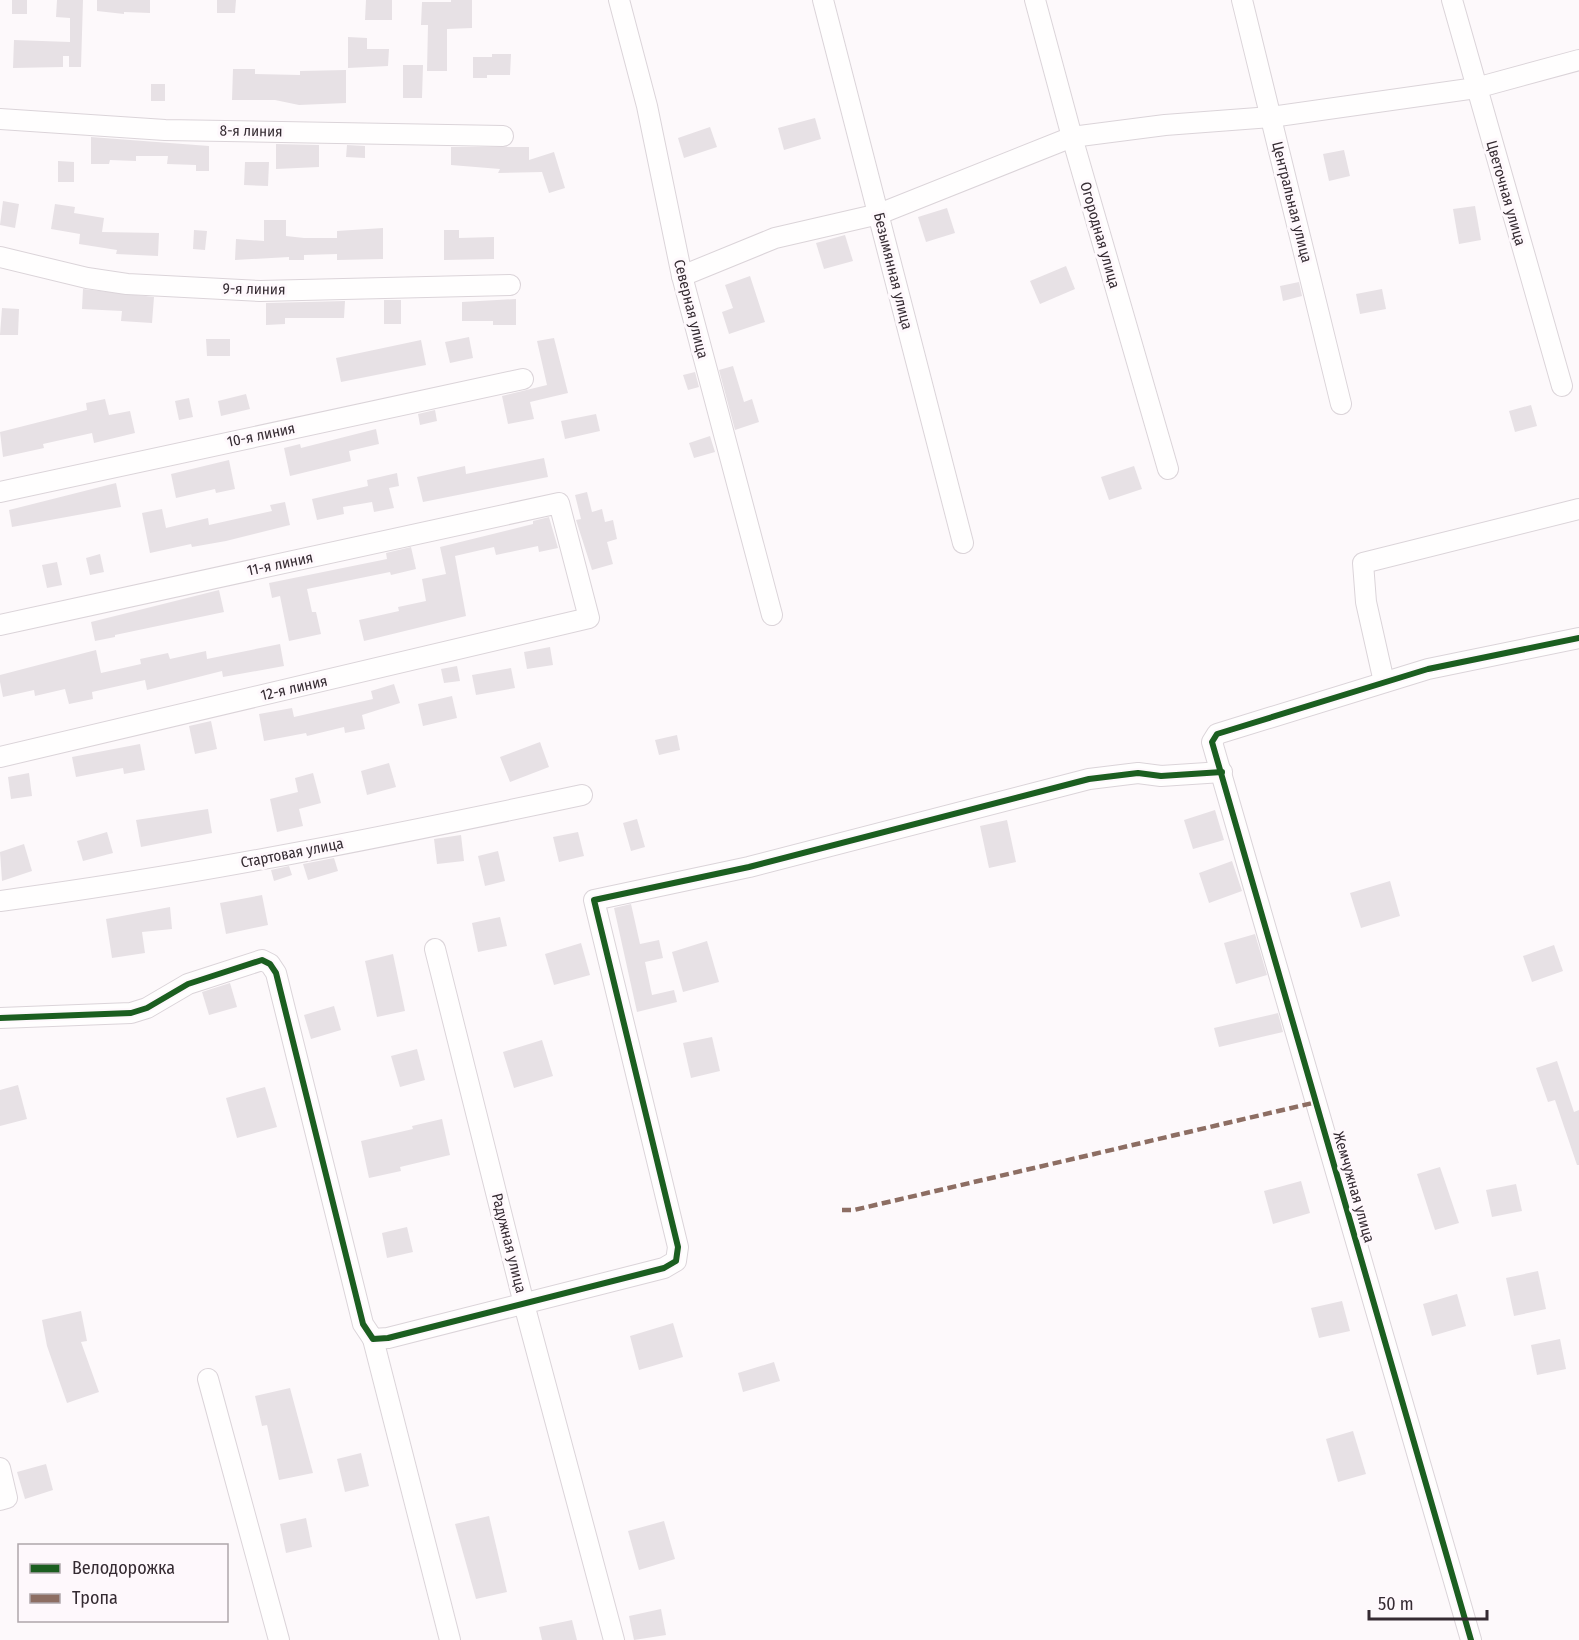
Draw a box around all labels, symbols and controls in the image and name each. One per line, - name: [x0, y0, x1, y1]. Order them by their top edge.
- street label: 8-я линия: [219, 121, 283, 141]
- street label: Цветочная улица: [1482, 138, 1530, 248]
- street label: Центральная улица: [1268, 140, 1316, 264]
- street label: Огородная улица: [1076, 180, 1124, 290]
- street label: Безымянная улица: [870, 211, 916, 331]
- street label: Северная улица: [670, 258, 712, 360]
- street label: 9-я линия: [222, 279, 286, 299]
- street label: 10-я линия: [225, 419, 297, 451]
- street label: 11-я линия: [245, 548, 315, 580]
- street label: 12-я линия: [259, 672, 329, 704]
- street label: Стартовая улица: [239, 834, 345, 872]
- street label: Жемчужная улица: [1330, 1129, 1378, 1245]
- street label: Радужная улица: [488, 1191, 530, 1295]
- legend: [18, 1544, 228, 1622]
- text: Велодорожка: [72, 1557, 175, 1579]
- scale bar: [1369, 1583, 1488, 1621]
- text: Тропа: [72, 1587, 118, 1609]
- text: 50 m: [1378, 1593, 1414, 1615]

